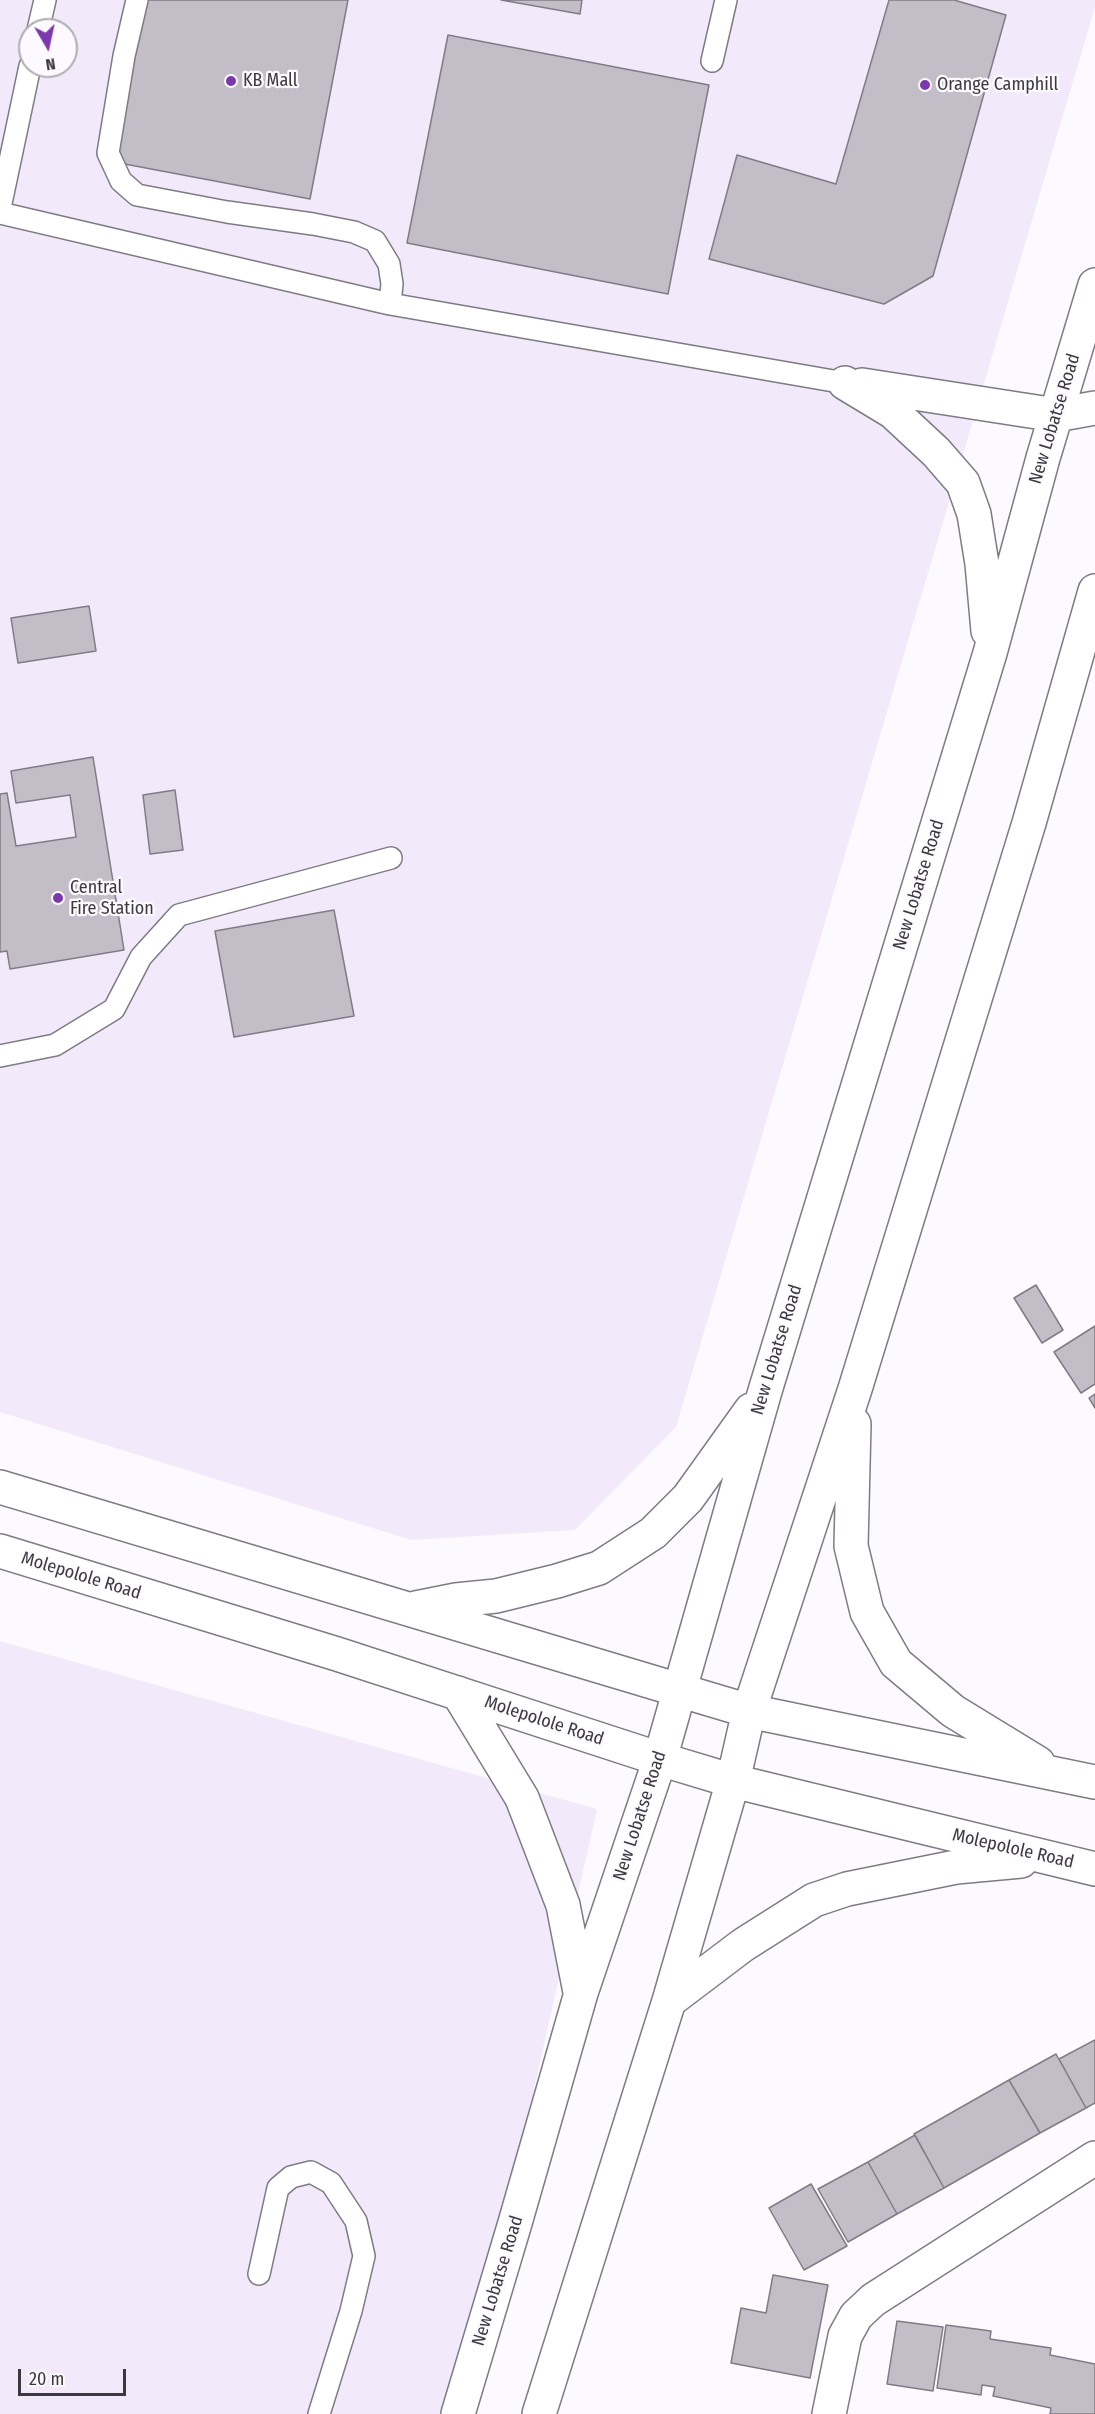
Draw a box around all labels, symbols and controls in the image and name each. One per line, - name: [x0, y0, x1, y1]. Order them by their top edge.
- north arrow: [18, 18, 78, 78]
- text: N: [44, 54, 57, 74]
- place label: KB Mall: [243, 70, 298, 92]
- marker: KB Mall: [224, 74, 238, 88]
- place label: Orange Camphill: [937, 74, 1058, 96]
- marker: Orange Camphill: [918, 78, 932, 92]
- street label: New Lobatse Road: [1025, 351, 1085, 487]
- street label: New Lobatse Road: [889, 817, 949, 953]
- place label: Central Fire Station: [70, 877, 154, 920]
- marker: Central Fire Station: [51, 891, 65, 905]
- street label: New Lobatse Road: [747, 1282, 807, 1418]
- street label: Molepolole Road: [19, 1548, 143, 1604]
- street label: Molepolole Road: [482, 1692, 606, 1750]
- street label: New Lobatse Road: [609, 1748, 671, 1884]
- street label: Molepolole Road: [950, 1825, 1076, 1873]
- street label: New Lobatse Road: [468, 2213, 528, 2349]
- scale bar: [21, 2357, 129, 2395]
- text: 20 m: [29, 2368, 64, 2390]

